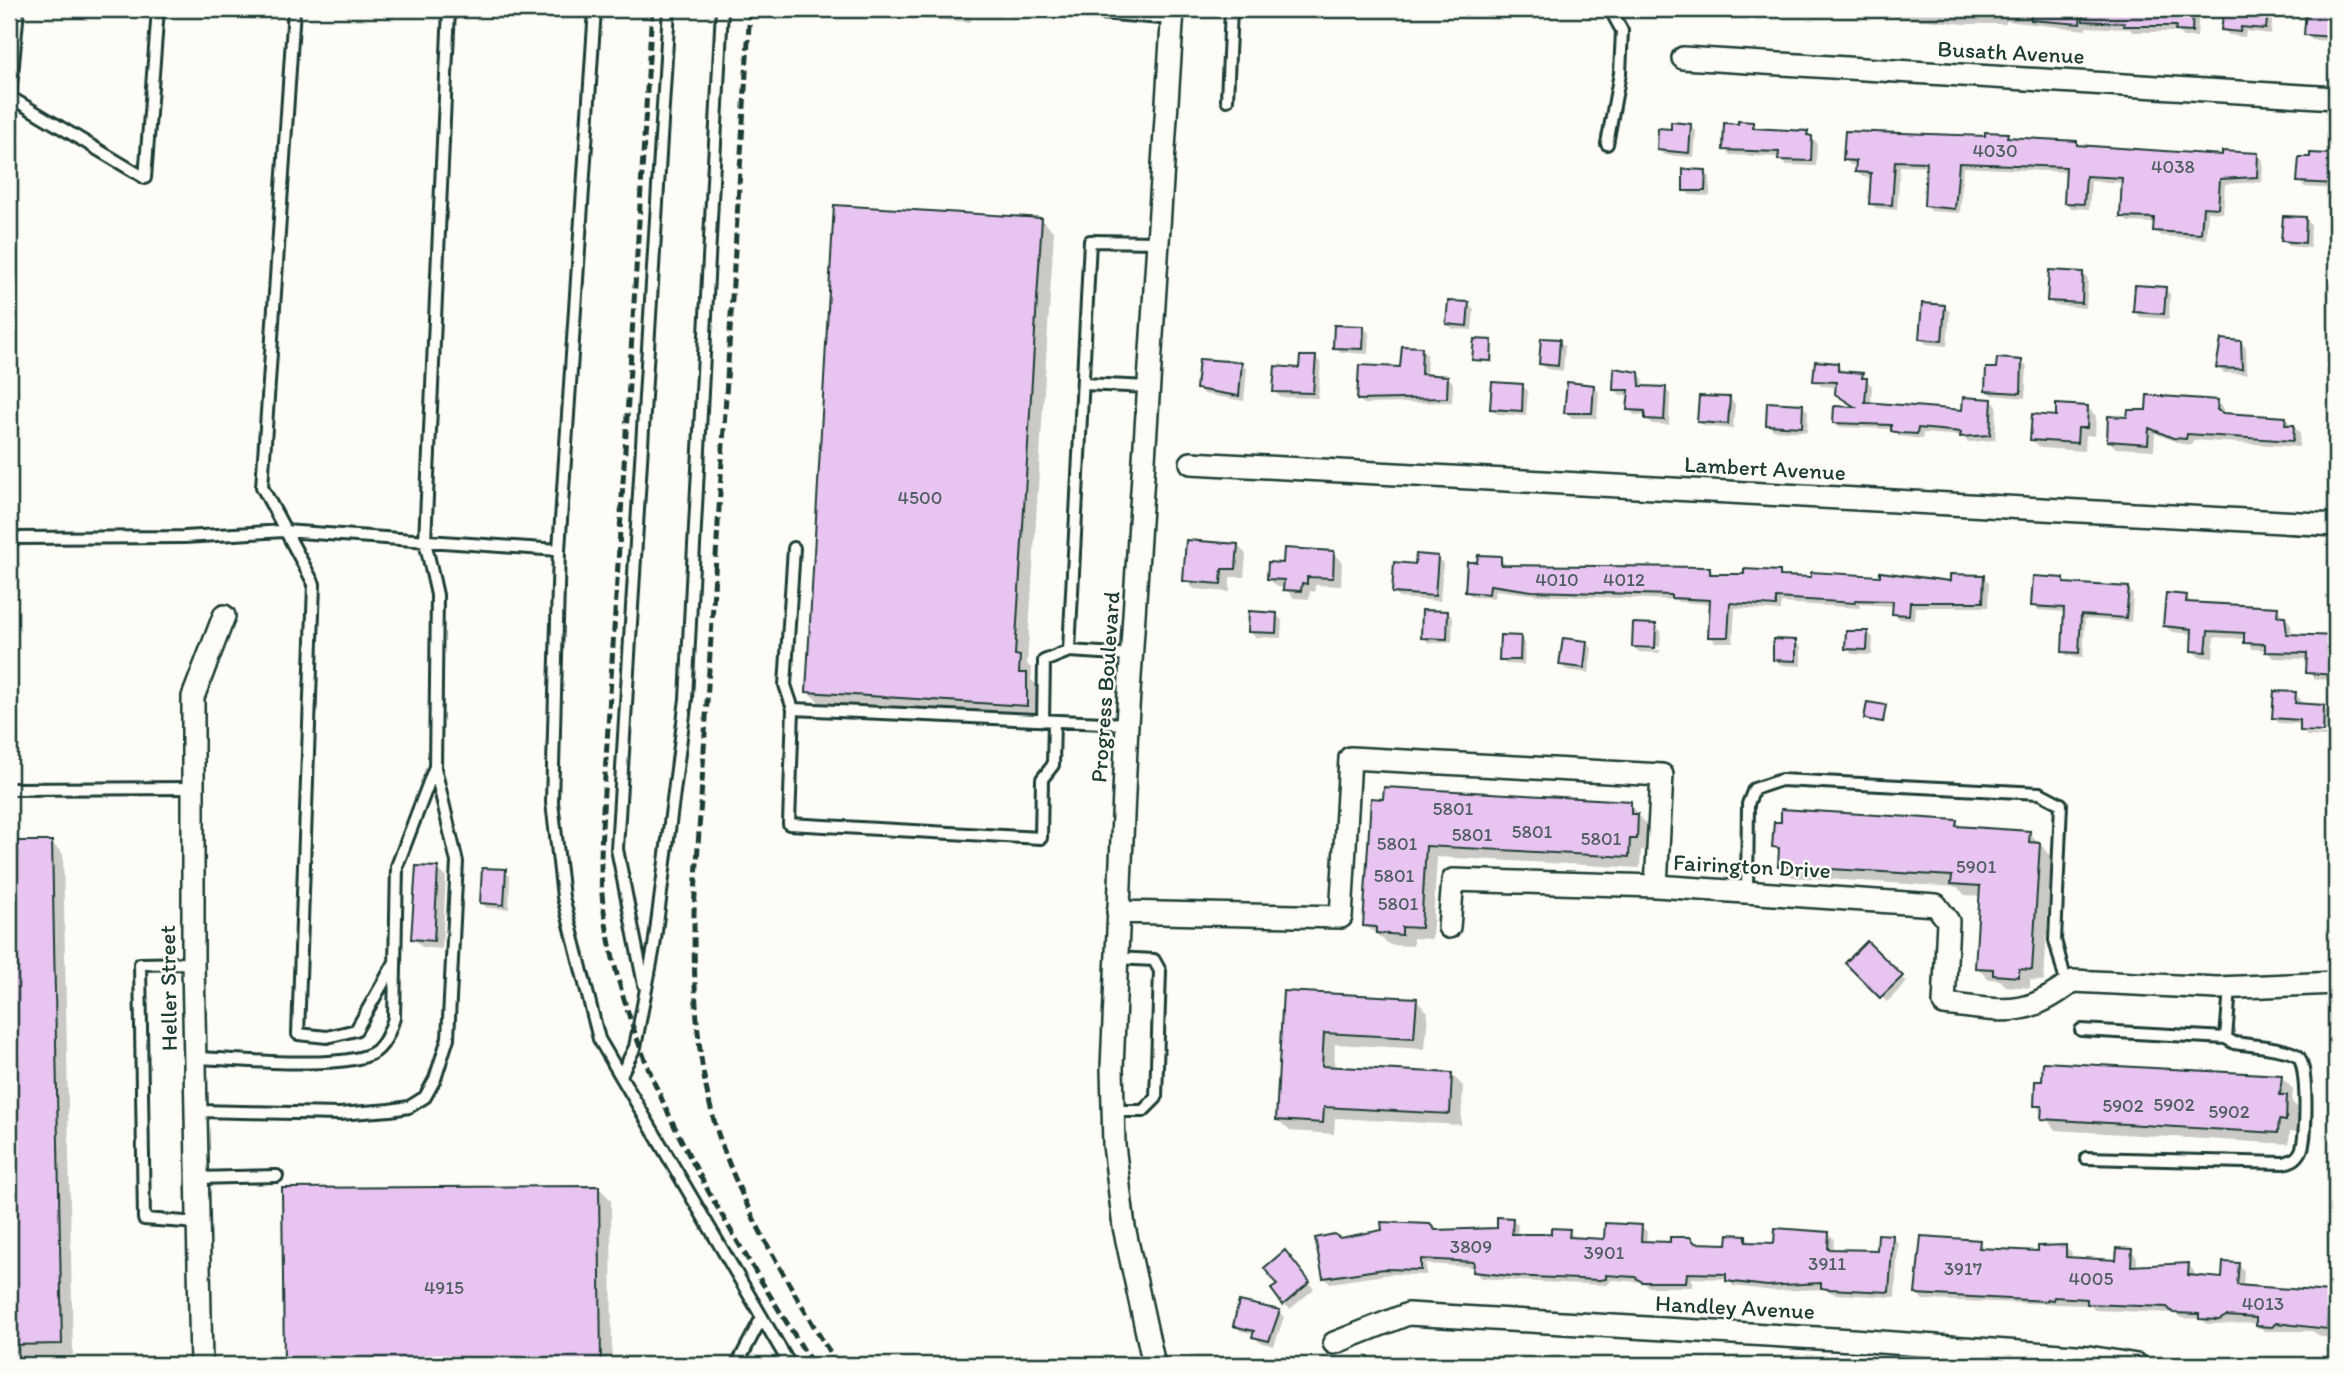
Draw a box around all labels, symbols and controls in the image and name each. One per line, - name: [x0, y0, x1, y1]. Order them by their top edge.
- street label: Busath Avenue: [1937, 34, 2085, 70]
- house number: 4030: [1972, 139, 2018, 162]
- house number: 4038: [2151, 155, 2195, 178]
- street label: Lambert Avenue: [1683, 450, 1847, 486]
- house number: 4500: [898, 486, 942, 509]
- house number: 4010: [1535, 568, 1579, 591]
- house number: 4012: [1603, 568, 1645, 591]
- street label: Progress Boulevard: [1084, 590, 1126, 784]
- house number: 5801: [1433, 797, 1474, 820]
- house number: 5801: [1512, 820, 1553, 843]
- house number: 5801: [1452, 823, 1493, 846]
- house number: 5801: [1581, 827, 1622, 850]
- house number: 5801: [1377, 832, 1418, 855]
- street label: Fairington Drive: [1672, 848, 1832, 884]
- house number: 5901: [1956, 855, 1996, 878]
- house number: 5801: [1374, 864, 1415, 887]
- house number: 5801: [1378, 892, 1419, 915]
- street label: Heller Street: [153, 924, 183, 1051]
- house number: 5902: [2153, 1093, 2195, 1116]
- house number: 5902: [2102, 1094, 2144, 1117]
- house number: 5902: [2208, 1100, 2250, 1123]
- house number: 3809: [1450, 1235, 1492, 1258]
- house number: 3901: [1584, 1241, 1625, 1264]
- house number: 3911: [1808, 1252, 1846, 1275]
- house number: 3917: [1944, 1257, 1982, 1280]
- house number: 4005: [2069, 1267, 2113, 1290]
- house number: 4915: [424, 1276, 464, 1299]
- street label: Handley Avenue: [1655, 1289, 1815, 1325]
- house number: 4013: [2242, 1292, 2284, 1315]

